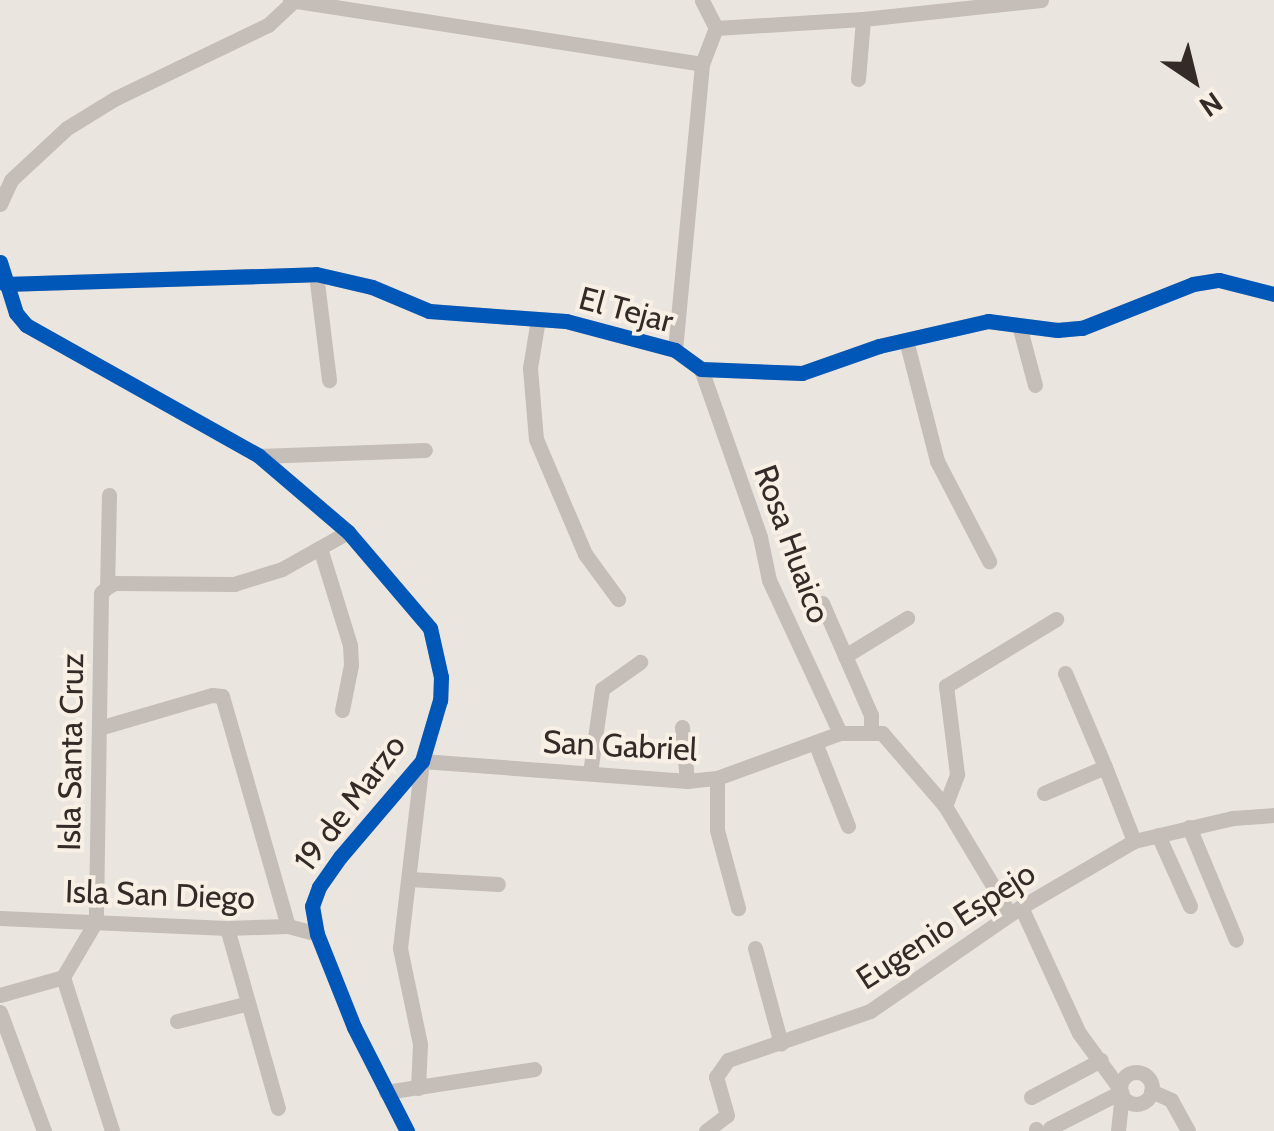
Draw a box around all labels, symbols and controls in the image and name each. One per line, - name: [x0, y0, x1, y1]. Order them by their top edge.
- north arrow: [1144, 30, 1244, 130]
- text: N: [1193, 85, 1229, 124]
- street label: El Tejar: [575, 279, 677, 341]
- street label: Rosa Huaico: [746, 460, 838, 628]
- street label: Isla Santa Cruz: [50, 653, 92, 851]
- street label: San Gabriel: [542, 723, 698, 769]
- street label: 19 de Marzo: [286, 727, 414, 879]
- street label: Eugenio Espejo: [850, 854, 1042, 998]
- street label: Isla San Diego: [64, 872, 256, 918]

